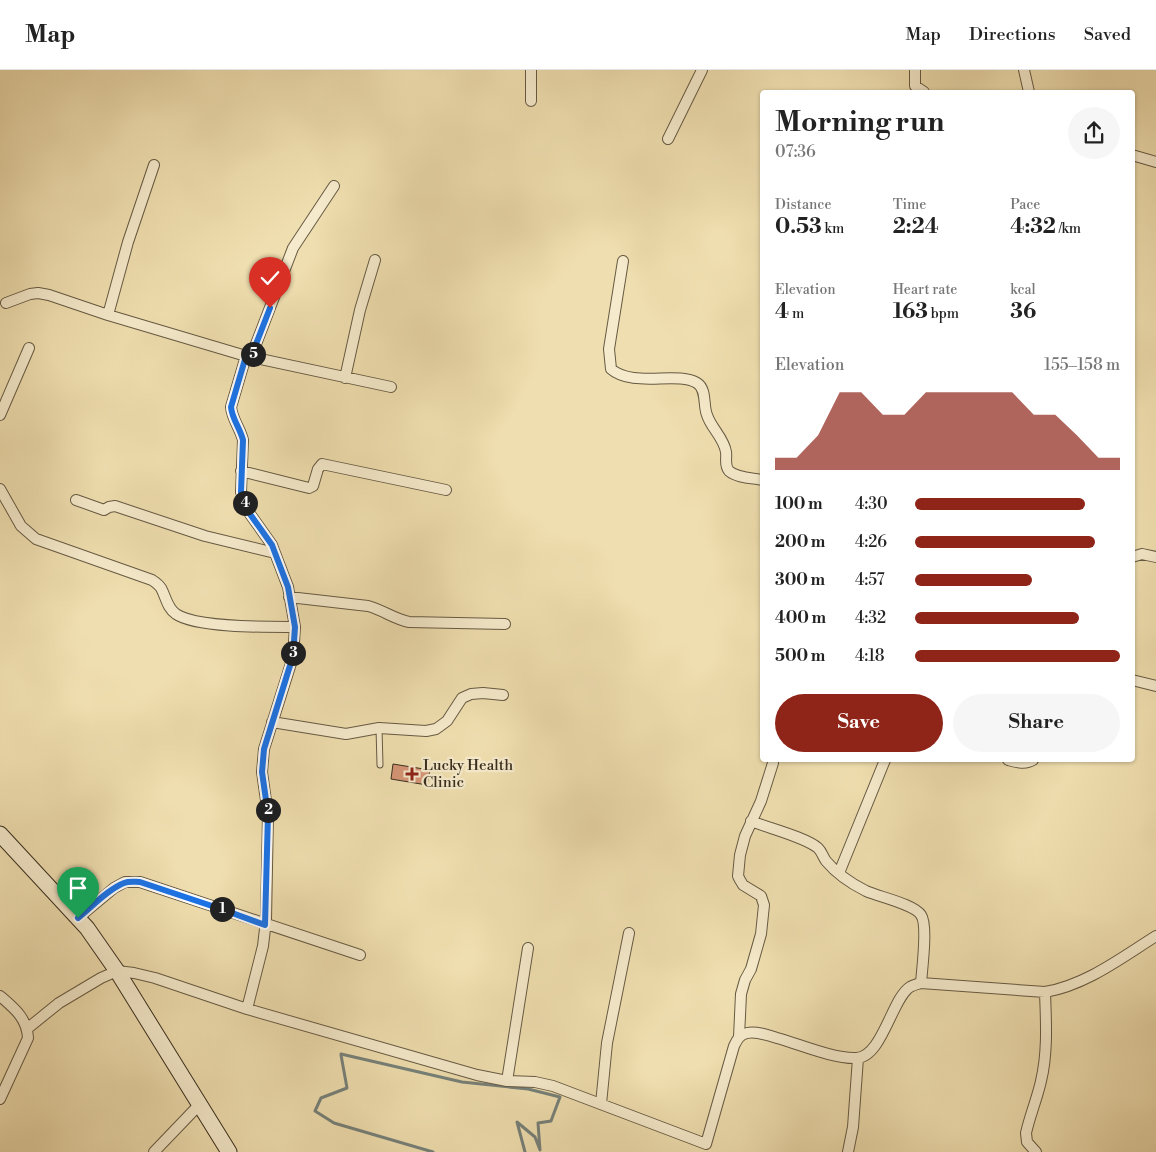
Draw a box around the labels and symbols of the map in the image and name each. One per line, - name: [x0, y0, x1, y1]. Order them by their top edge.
- pin: [249, 257, 291, 308]
- pin: 5: [240, 342, 266, 366]
- pin: 4: [232, 490, 258, 516]
- pin: 3: [280, 640, 306, 666]
- place label: Lucky Health Clinic: [423, 756, 513, 792]
- marker: Lucky Health Clinic: [405, 767, 419, 781]
- pin: 2: [256, 798, 280, 822]
- pin: [57, 867, 99, 918]
- pin: 1: [210, 896, 234, 922]

